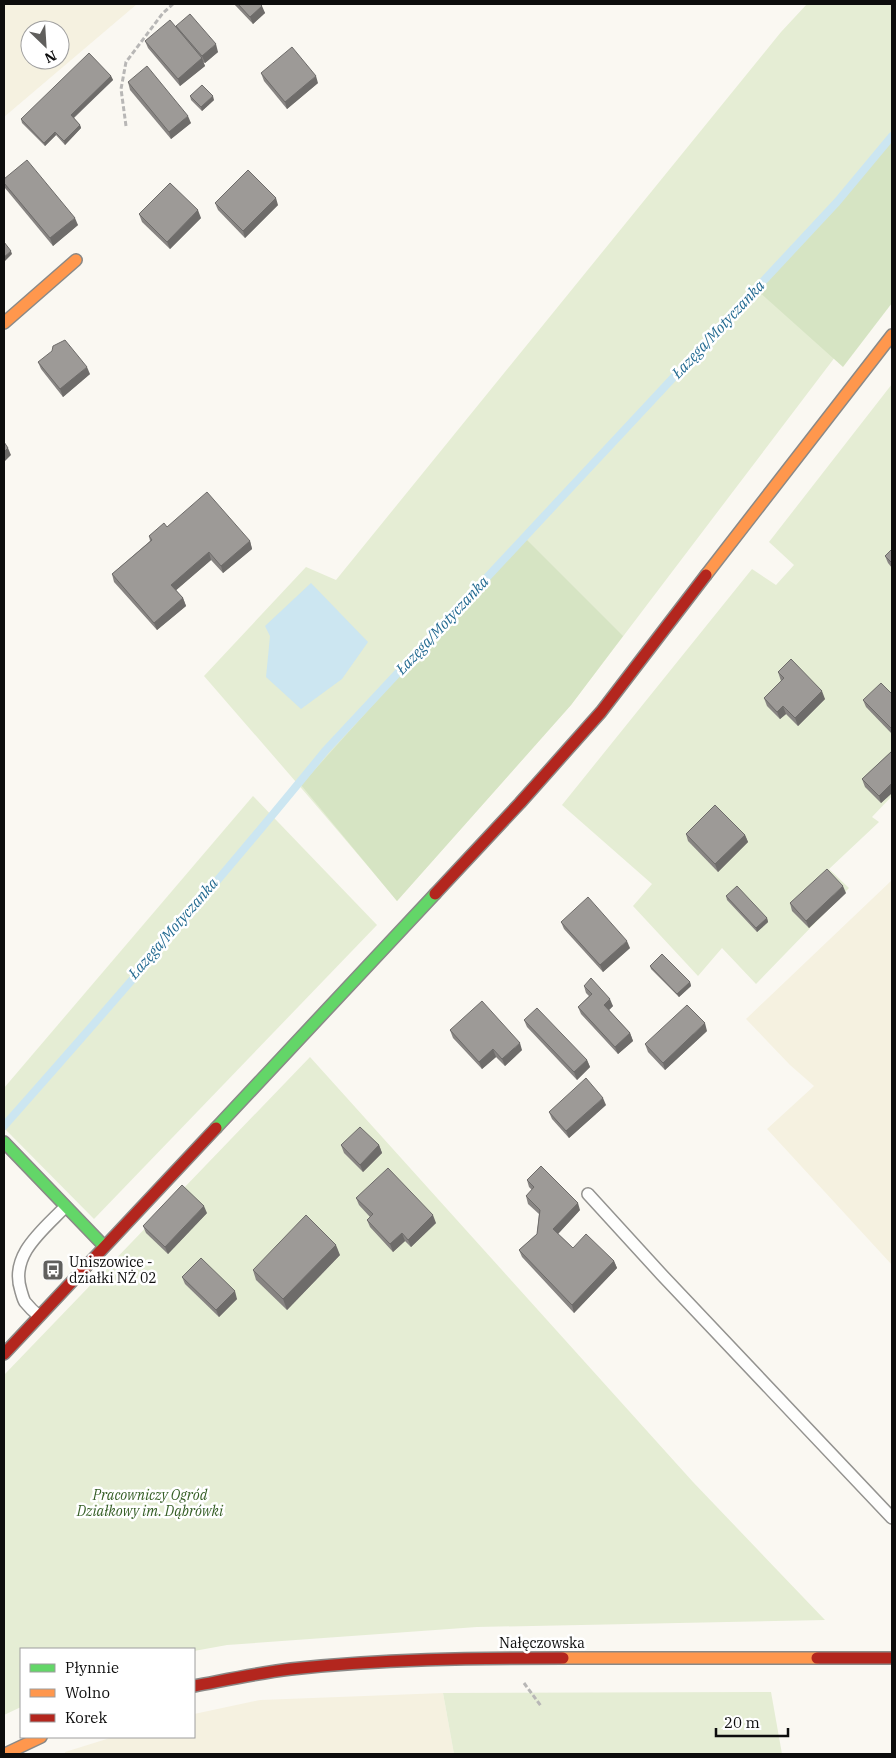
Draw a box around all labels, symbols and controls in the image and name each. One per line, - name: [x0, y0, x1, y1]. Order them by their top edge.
- north arrow: [20, 20, 70, 70]
- text: N: [42, 46, 59, 67]
- water label: Łazęga/Motyczanka: [667, 275, 769, 383]
- water label: Łazęga/Motyczanka: [391, 571, 493, 679]
- water label: Łazęga/Motyczanka: [123, 873, 223, 983]
- place label: Uniszowice - działki NŻ 02: [69, 1253, 157, 1287]
- bus stop icon: Uniszowice - działki NŻ 02: [41, 1258, 65, 1282]
- park label: Pracowniczy Ogród Działkowy im. Dąbrówki: [76, 1486, 224, 1520]
- street label: Nałęczowska: [499, 1634, 585, 1652]
- legend: [20, 1648, 195, 1738]
- text: Płynnie: [65, 1658, 119, 1677]
- text: Wolno: [65, 1683, 110, 1702]
- scale bar: [716, 1706, 788, 1738]
- text: Korek: [65, 1708, 107, 1727]
- text: 20 m: [724, 1713, 760, 1732]

